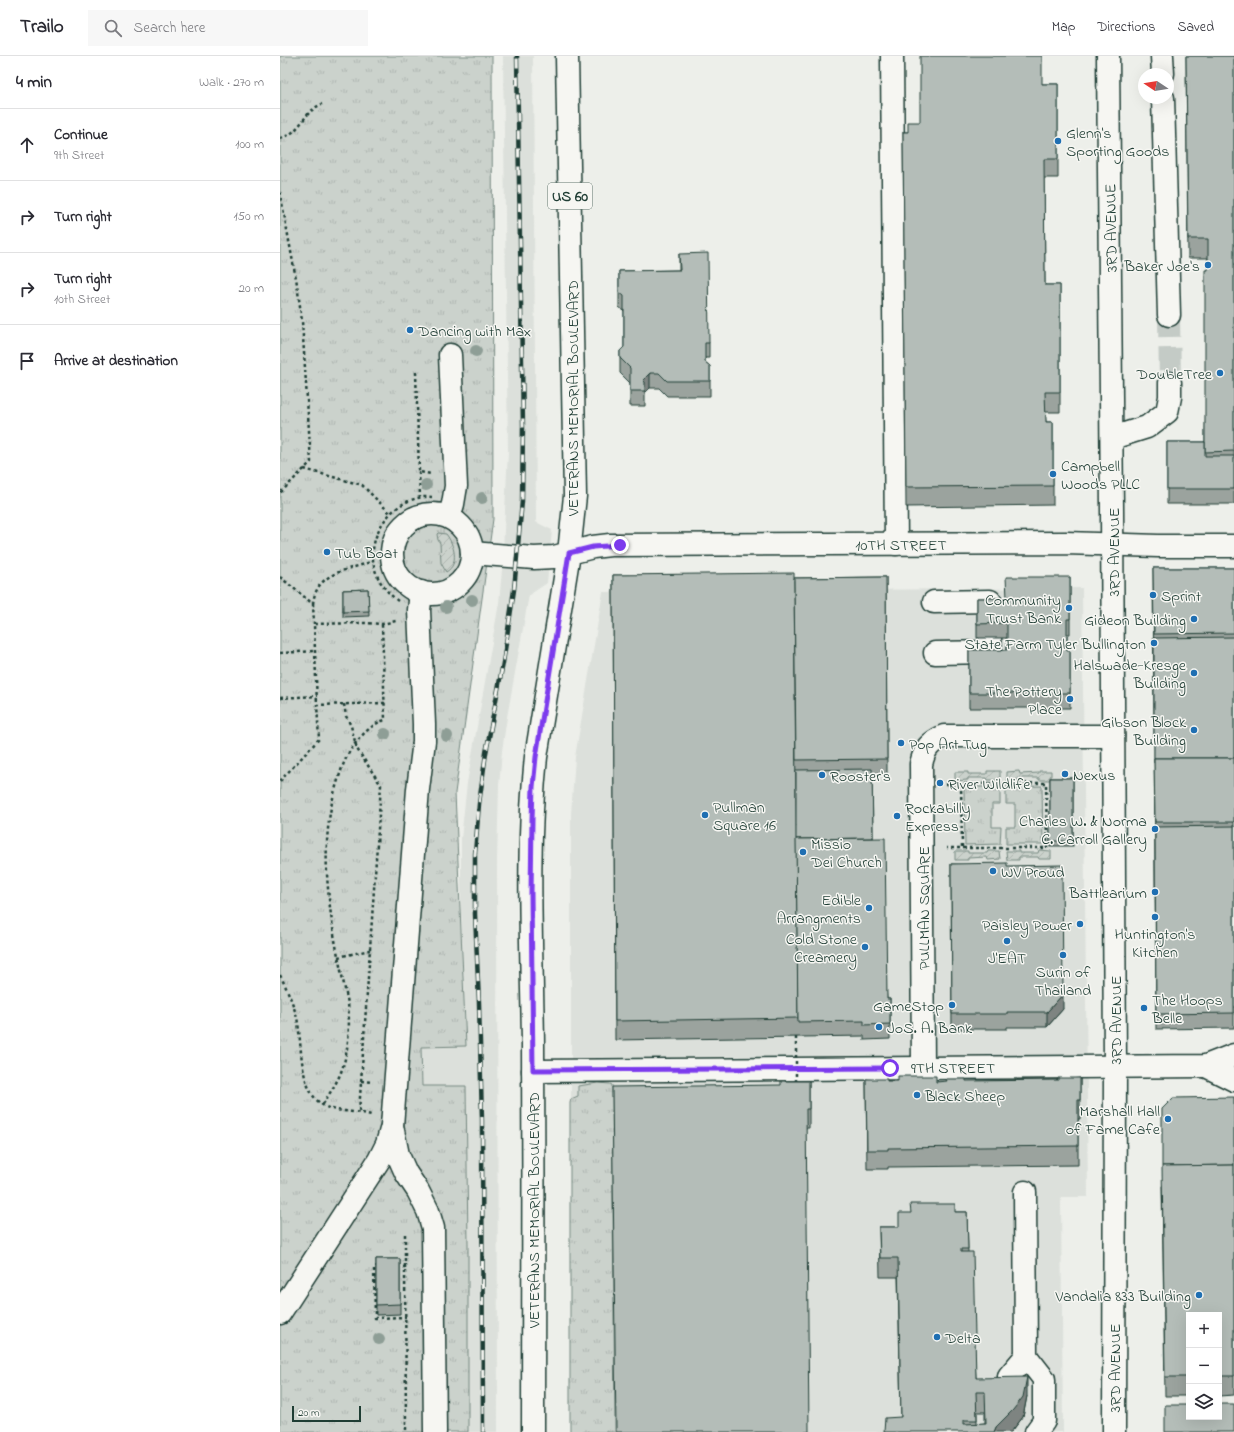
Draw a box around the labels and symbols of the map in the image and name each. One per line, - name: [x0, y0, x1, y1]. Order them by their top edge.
- north arrow: [1138, 68, 1174, 104]
- place label: Glenn's Sporting Goods: [1066, 122, 1169, 164]
- marker: Glenn's Sporting Goods: [1053, 136, 1063, 146]
- road number: US 60: [548, 183, 592, 209]
- street label: 3RD AVENUE: [1099, 183, 1125, 273]
- place label: Baker Joe's: [1123, 255, 1200, 279]
- marker: Baker Joe's: [1203, 260, 1213, 270]
- street label: VETERANS MEMORIAL BOULEVARD: [562, 280, 586, 517]
- place label: Dancing with Max: [417, 320, 531, 344]
- marker: Dancing with Max: [405, 325, 415, 335]
- place label: DoubleTree: [1136, 363, 1213, 387]
- marker: DoubleTree: [1215, 368, 1225, 378]
- place label: Campbell Woods PLLC: [1061, 455, 1140, 497]
- marker: Campbell Woods PLLC: [1048, 469, 1058, 479]
- street label: 3RD AVENUE: [1103, 508, 1127, 596]
- street label: 10TH STREET: [855, 534, 947, 558]
- route end: [611, 536, 629, 554]
- place label: Tub Boat: [335, 542, 398, 566]
- marker: Tub Boat: [322, 547, 332, 557]
- place label: Sprint: [1161, 585, 1202, 609]
- place label: Community Trust Bank: [985, 589, 1062, 631]
- marker: Sprint: [1148, 590, 1158, 600]
- marker: Community Trust Bank: [1064, 603, 1074, 613]
- place label: Gideon Building: [1084, 609, 1186, 633]
- marker: Gideon Building: [1189, 614, 1199, 624]
- place label: State Farm Tyler Bullington: [964, 633, 1146, 657]
- marker: State Farm Tyler Bullington: [1149, 638, 1159, 648]
- place label: Halswade-Kresge Building: [1074, 654, 1187, 696]
- marker: Halswade-Kresge Building: [1189, 668, 1199, 678]
- place label: The Pottery Place: [986, 680, 1063, 722]
- marker: The Pottery Place: [1065, 694, 1075, 704]
- place label: Gibson Block Building: [1101, 711, 1187, 753]
- marker: Gibson Block Building: [1189, 725, 1199, 735]
- place label: Pop Art Tug: [909, 733, 987, 757]
- marker: Pop Art Tug: [896, 738, 906, 748]
- place label: Nexus: [1073, 764, 1115, 788]
- place label: Rooster's: [830, 765, 891, 789]
- marker: Nexus: [1060, 769, 1070, 779]
- marker: Rooster's: [817, 770, 827, 780]
- place label: River Wildlife: [948, 773, 1031, 797]
- marker: River Wildlife: [935, 778, 945, 788]
- place label: Pullman Square 16: [713, 796, 776, 838]
- place label: Rockabilly Express: [905, 797, 971, 839]
- marker: Pullman Square 16: [700, 810, 710, 820]
- place label: Charles W. & Norma C. Carroll Gallery: [1019, 810, 1147, 852]
- marker: Rockabilly Express: [892, 811, 902, 821]
- marker: Charles W. & Norma C. Carroll Gallery: [1150, 824, 1160, 834]
- place label: Missio Dei Church: [810, 833, 882, 875]
- street label: PULLMAN SQUARE: [913, 846, 937, 970]
- marker: Missio Dei Church: [798, 847, 808, 857]
- place label: WV Proud: [1001, 861, 1065, 885]
- marker: WV Proud: [988, 866, 998, 876]
- place label: Battlearium: [1068, 882, 1147, 906]
- marker: Battlearium: [1150, 887, 1160, 897]
- place label: Edible Arrangments: [777, 889, 862, 931]
- marker: Edible Arrangments: [864, 903, 874, 913]
- marker: Huntington's Kitchen: [1150, 912, 1160, 922]
- place label: Paisley Power: [982, 914, 1072, 938]
- marker: Paisley Power: [1075, 919, 1085, 929]
- place label: Huntington's Kitchen: [1114, 923, 1196, 965]
- place label: Cold Stone Creamery: [786, 928, 858, 970]
- marker: J'EAT: [1002, 936, 1012, 946]
- marker: Cold Stone Creamery: [860, 942, 870, 952]
- place label: J'EAT: [988, 947, 1026, 971]
- marker: Surin of Thailand: [1058, 950, 1068, 960]
- place label: Surin of Thailand: [1035, 961, 1091, 1003]
- street label: 3RD AVENUE: [1105, 976, 1129, 1064]
- place label: The Hoops Belle: [1151, 989, 1223, 1031]
- place label: GameStop: [873, 995, 944, 1019]
- marker: GameStop: [947, 1000, 957, 1010]
- marker: The Hoops Belle: [1139, 1003, 1149, 1013]
- place label: JoS. A. Bank: [887, 1017, 973, 1041]
- marker: JoS. A. Bank: [874, 1022, 884, 1032]
- street label: 9TH STREET: [911, 1057, 995, 1081]
- route start: [881, 1059, 899, 1077]
- place label: Black Sheep: [924, 1085, 1005, 1109]
- marker: Black Sheep: [912, 1090, 922, 1100]
- street label: VETERANS MEMORIAL BOULEVARD: [523, 1092, 547, 1329]
- place label: Marshall Hall of Fame Cafe: [1066, 1100, 1161, 1142]
- marker: Marshall Hall of Fame Cafe: [1163, 1114, 1173, 1124]
- place label: Vandalia 833 Building: [1054, 1285, 1191, 1309]
- marker: Vandalia 833 Building: [1194, 1290, 1204, 1300]
- street label: 3RD AVENUE: [1104, 1324, 1128, 1412]
- place label: Delta: [944, 1327, 981, 1351]
- marker: Delta: [932, 1332, 942, 1342]
- scale bar: [292, 1404, 361, 1423]

